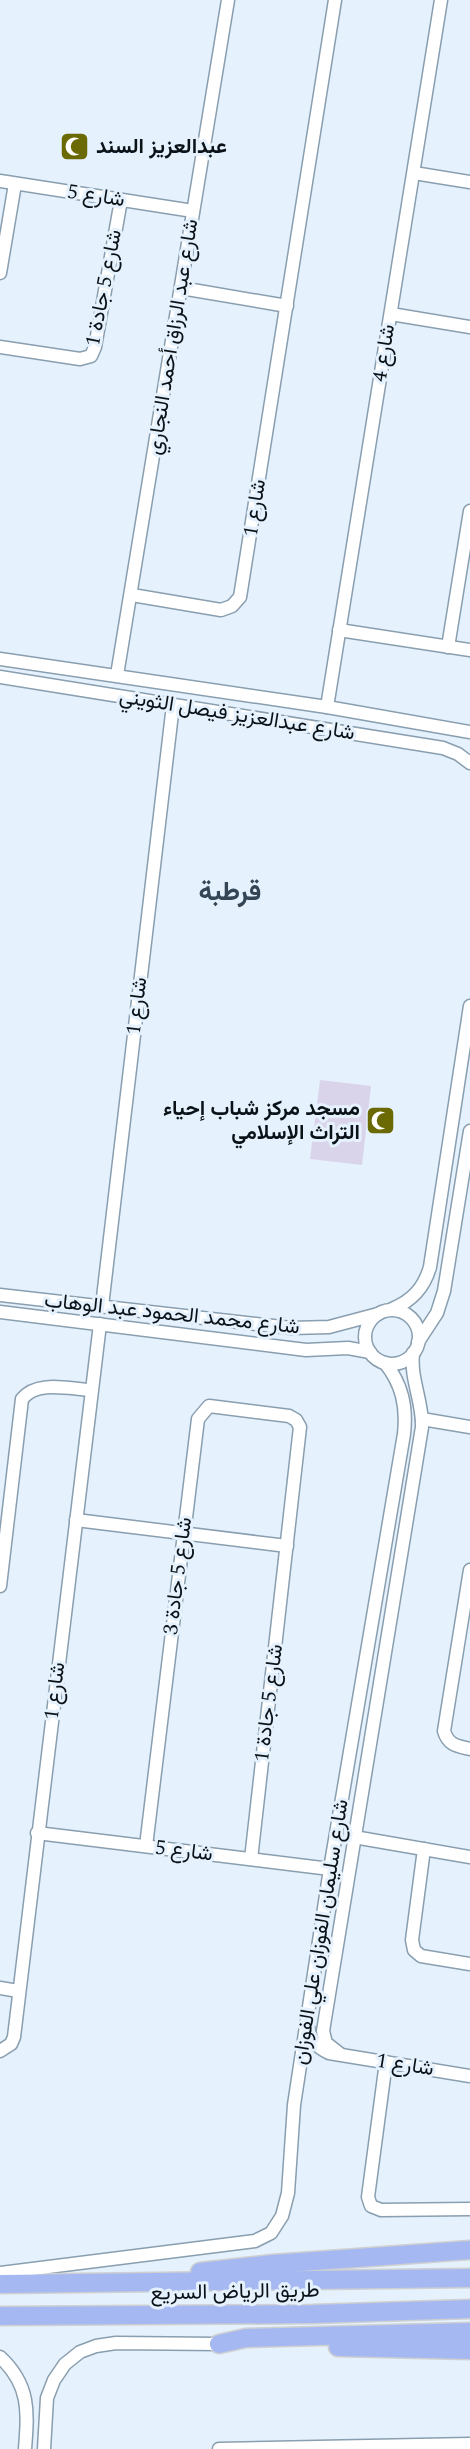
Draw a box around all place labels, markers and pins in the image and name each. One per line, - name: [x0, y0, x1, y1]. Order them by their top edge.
- mosque icon: عبدالعزيز السند: [59, 131, 91, 163]
- place label: عبدالعزيز السند: [96, 131, 227, 163]
- place label: مسجد مركز شباب إحياء التراث الإسلامي: [163, 1093, 360, 1149]
- mosque icon: مسجد مركز شباب إحياء التراث الإسلامي: [365, 1105, 397, 1137]

